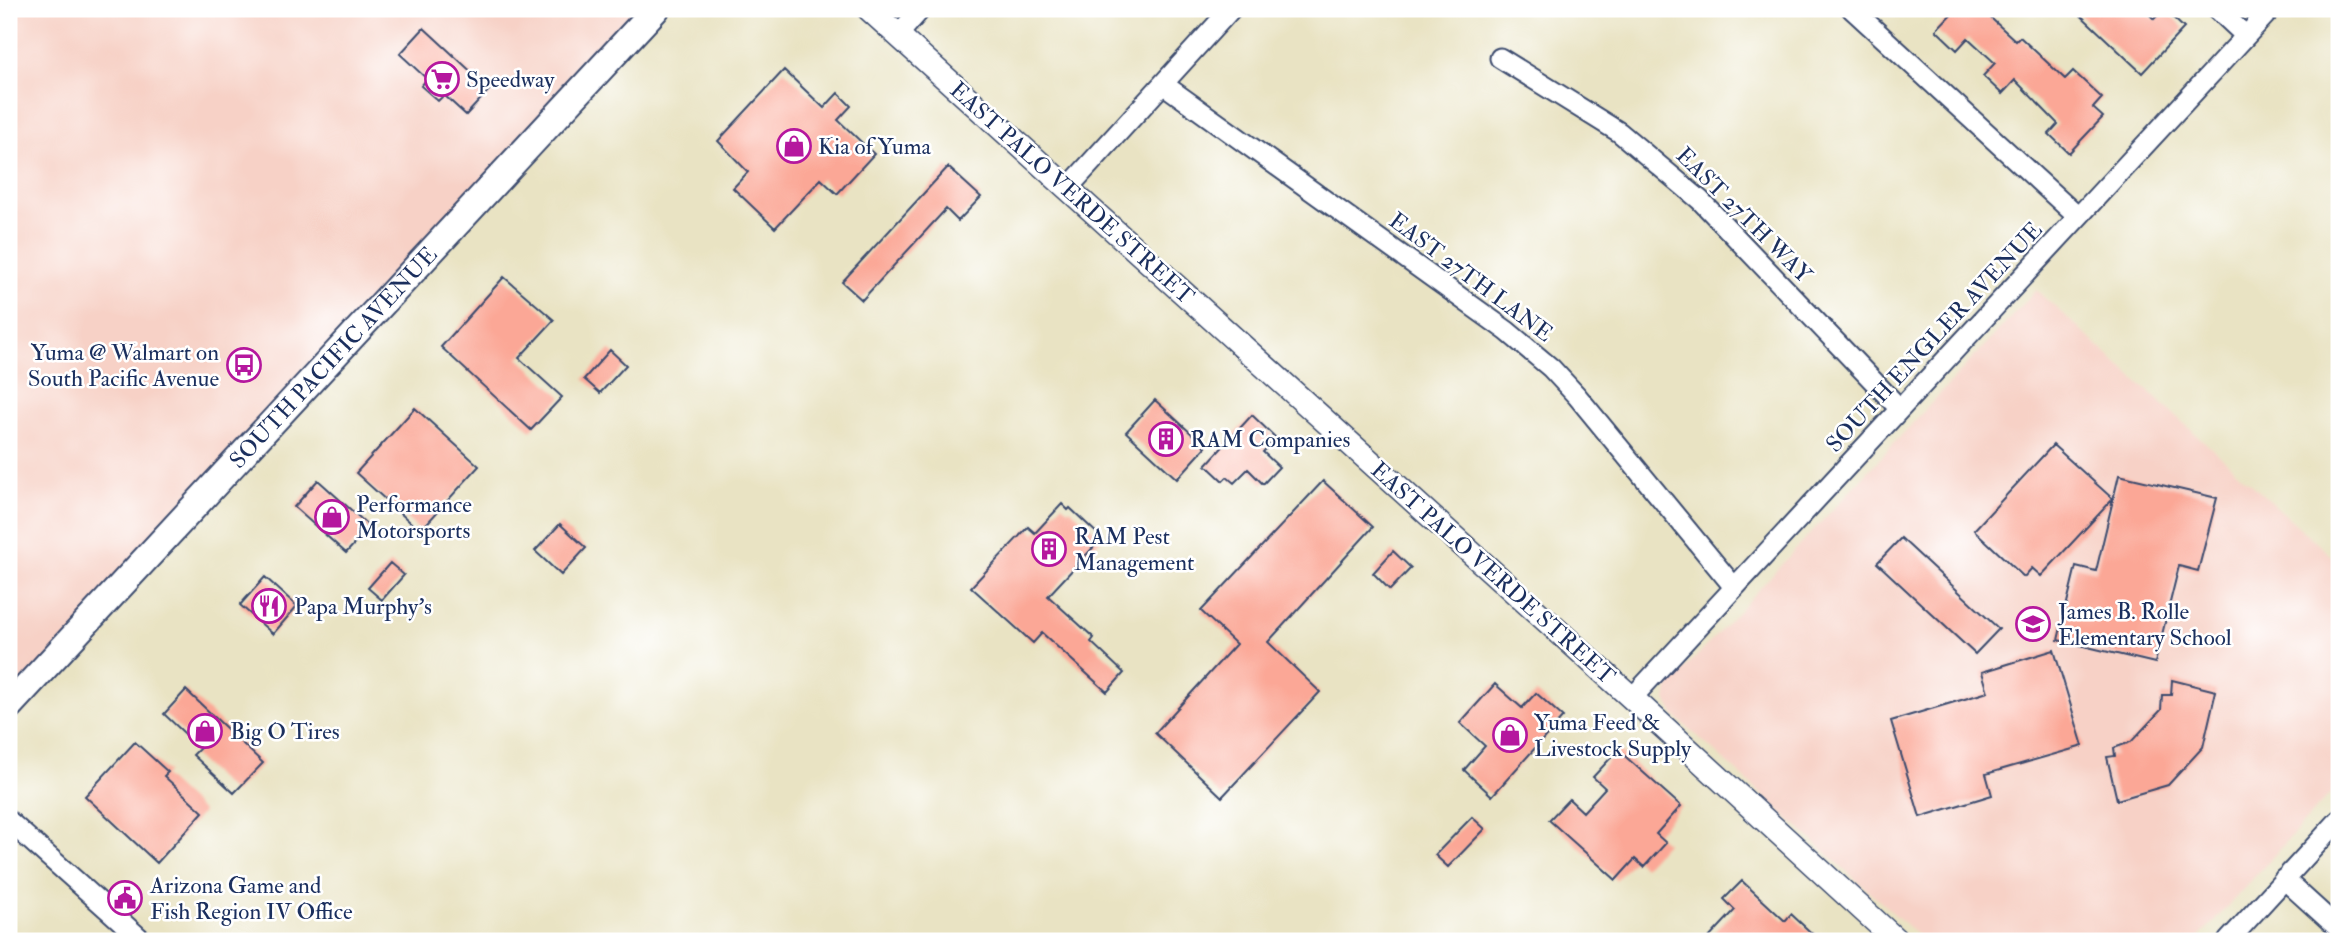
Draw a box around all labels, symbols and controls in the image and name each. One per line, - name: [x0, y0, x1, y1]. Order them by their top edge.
- supermarket icon: Speedway: [423, 60, 461, 98]
- place label: Speedway: [466, 65, 555, 95]
- street label: EAST PALO VERDE STREET: [944, 75, 1200, 311]
- shop icon: Kia of Yuma: [775, 127, 813, 165]
- place label: Kia of Yuma: [818, 132, 932, 161]
- street label: EAST 27TH WAY: [1670, 141, 1819, 290]
- street label: EAST 27TH LANE: [1383, 206, 1559, 348]
- street label: SOUTH ENGLER AVENUE: [1820, 216, 2048, 458]
- street label: SOUTH PACIFIC AVENUE: [223, 240, 443, 474]
- place label: Yuma @ Walmart on South Pacific Avenue: [28, 338, 219, 393]
- bus stop icon: Yuma @ Walmart on South Pacific Avenue: [225, 346, 263, 384]
- building icon: RAM Companies: [1147, 420, 1185, 458]
- place label: RAM Companies: [1190, 425, 1350, 455]
- street label: EAST PALO VERDE STREET: [1365, 455, 1621, 691]
- place label: Performance Motorsports: [356, 490, 472, 546]
- shop icon: Performance Motorsports: [313, 498, 351, 536]
- place label: RAM Pest Management: [1074, 522, 1194, 577]
- building icon: RAM Pest Management: [1030, 530, 1068, 568]
- restaurant icon: Papa Murphy's: [250, 587, 288, 625]
- place label: Papa Murphy's: [294, 592, 432, 622]
- place label: James B. Rolle Elementary School: [2057, 597, 2232, 652]
- school or university icon: James B. Rolle Elementary School: [2014, 605, 2052, 643]
- place label: Yuma Feed & Livestock Supply: [1534, 708, 1692, 764]
- shop icon: Big O Tires: [186, 712, 224, 750]
- shop icon: Yuma Feed & Livestock Supply: [1491, 716, 1529, 754]
- place label: Big O Tires: [230, 717, 340, 746]
- place label: Arizona Game and Fish Region IV Office: [149, 871, 353, 926]
- public building icon: Arizona Game and Fish Region IV Office: [106, 879, 144, 917]

